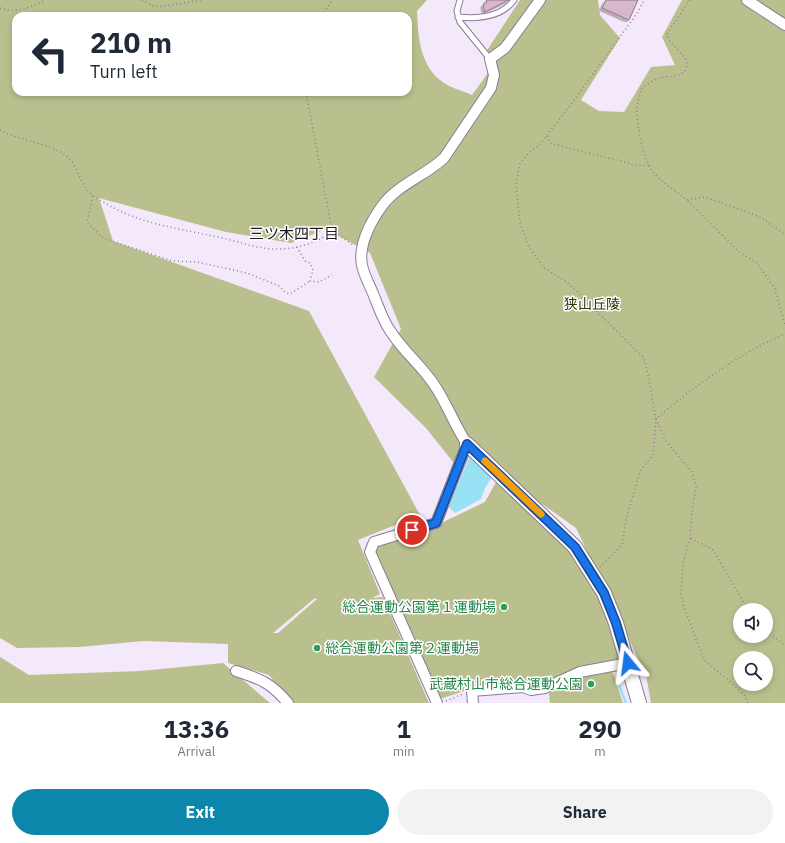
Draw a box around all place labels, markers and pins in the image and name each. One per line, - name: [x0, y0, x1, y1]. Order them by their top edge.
- pin: [395, 513, 429, 547]
- place label: 総合運動公園第１運動場: [342, 598, 496, 616]
- marker: 総合運動公園第１運動場: [499, 602, 509, 612]
- place label: 総合運動公園第２運動場: [325, 639, 479, 657]
- marker: 総合運動公園第２運動場: [312, 643, 322, 653]
- place label: 武蔵村山市総合運動公園: [429, 675, 583, 693]
- marker: 武蔵村山市総合運動公園: [586, 679, 596, 689]

